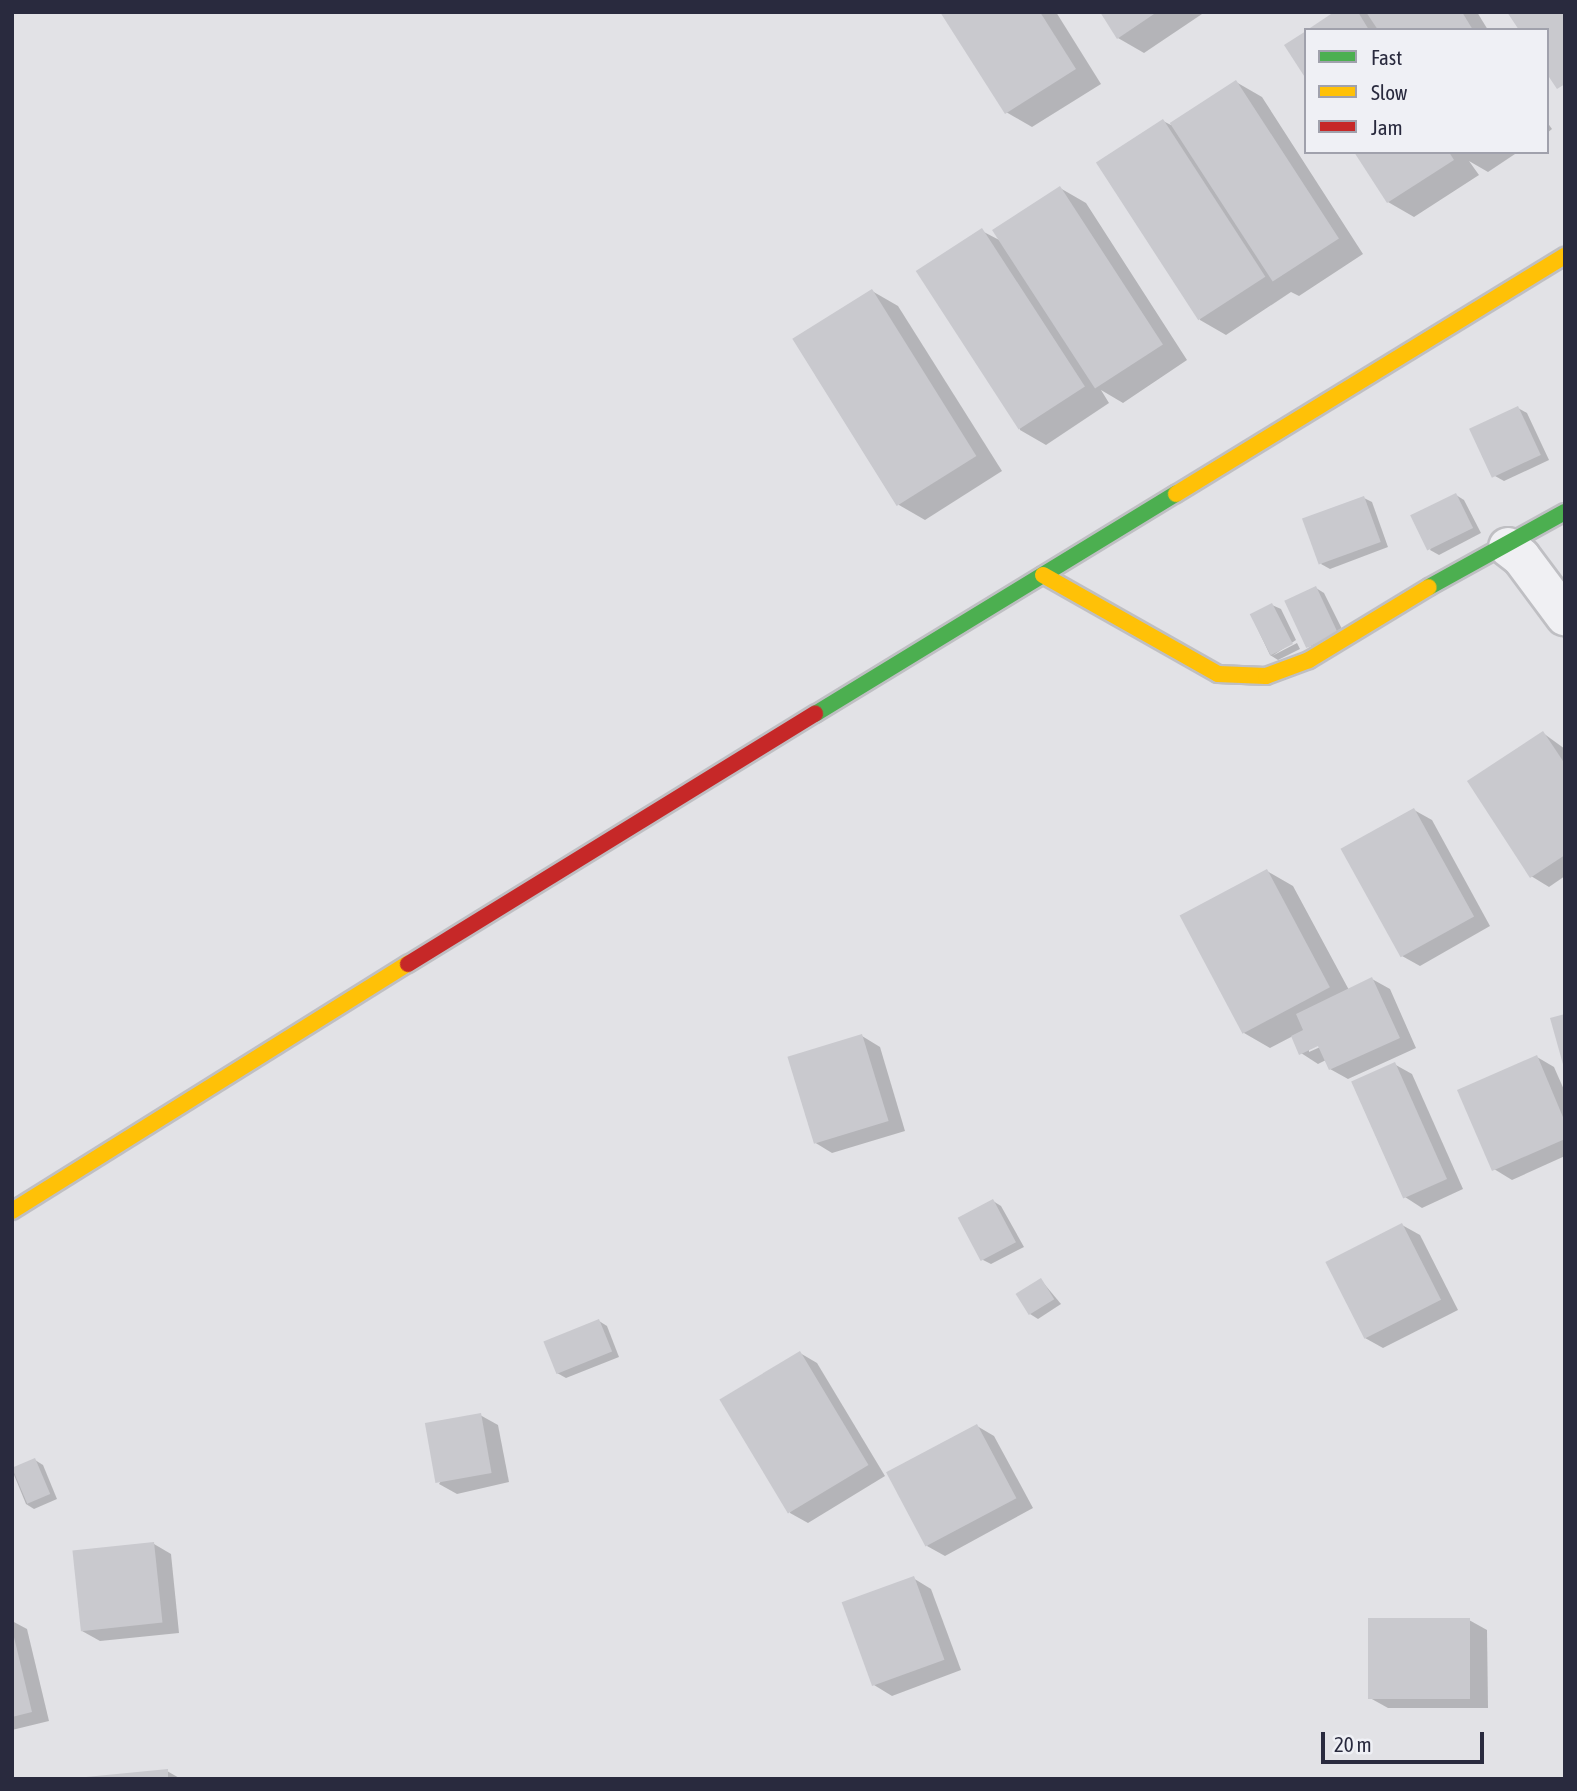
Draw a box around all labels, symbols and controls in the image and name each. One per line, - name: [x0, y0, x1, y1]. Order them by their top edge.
- legend: [1304, 28, 1549, 154]
- text: Fast: [1371, 45, 1402, 69]
- text: Slow: [1371, 80, 1407, 104]
- text: Jam: [1371, 115, 1403, 139]
- scale bar: [1325, 1718, 1488, 1762]
- text: 20 m: [1334, 1732, 1372, 1756]

